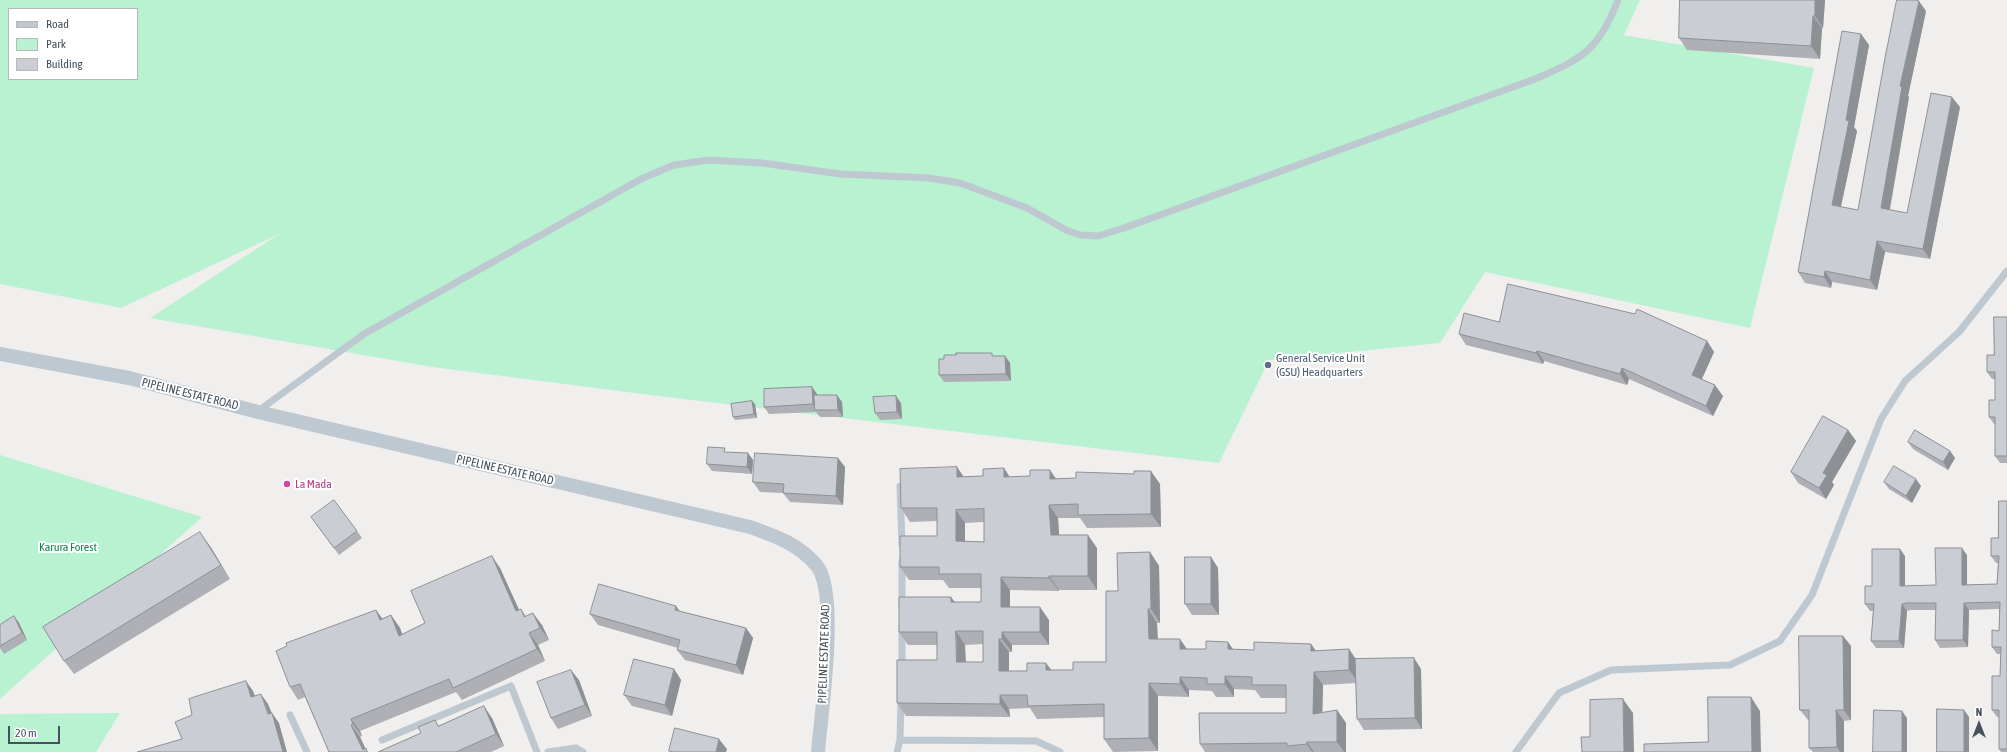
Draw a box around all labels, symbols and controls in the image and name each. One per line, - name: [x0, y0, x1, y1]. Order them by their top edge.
- legend: [8, 8, 138, 80]
- text: Road: [46, 17, 69, 31]
- text: Park: [46, 37, 66, 51]
- text: Building: [46, 57, 83, 71]
- place label: General Service Unit (GSU) Headquarters: [1276, 351, 1365, 379]
- marker: General Service Unit (GSU) Headquarters: [1263, 360, 1273, 370]
- street label: PIPELINE ESTATE ROAD: [140, 375, 240, 413]
- street label: PIPELINE ESTATE ROAD: [455, 452, 555, 488]
- place label: La Mada: [295, 477, 332, 491]
- marker: La Mada: [282, 479, 292, 489]
- park label: Karura Forest: [39, 540, 97, 554]
- street label: PIPELINE ESTATE ROAD: [815, 604, 833, 704]
- north arrow: [1959, 704, 1999, 744]
- text: N: [1976, 706, 1982, 718]
- scale bar: [10, 718, 62, 744]
- text: 20 m: [15, 726, 37, 740]

